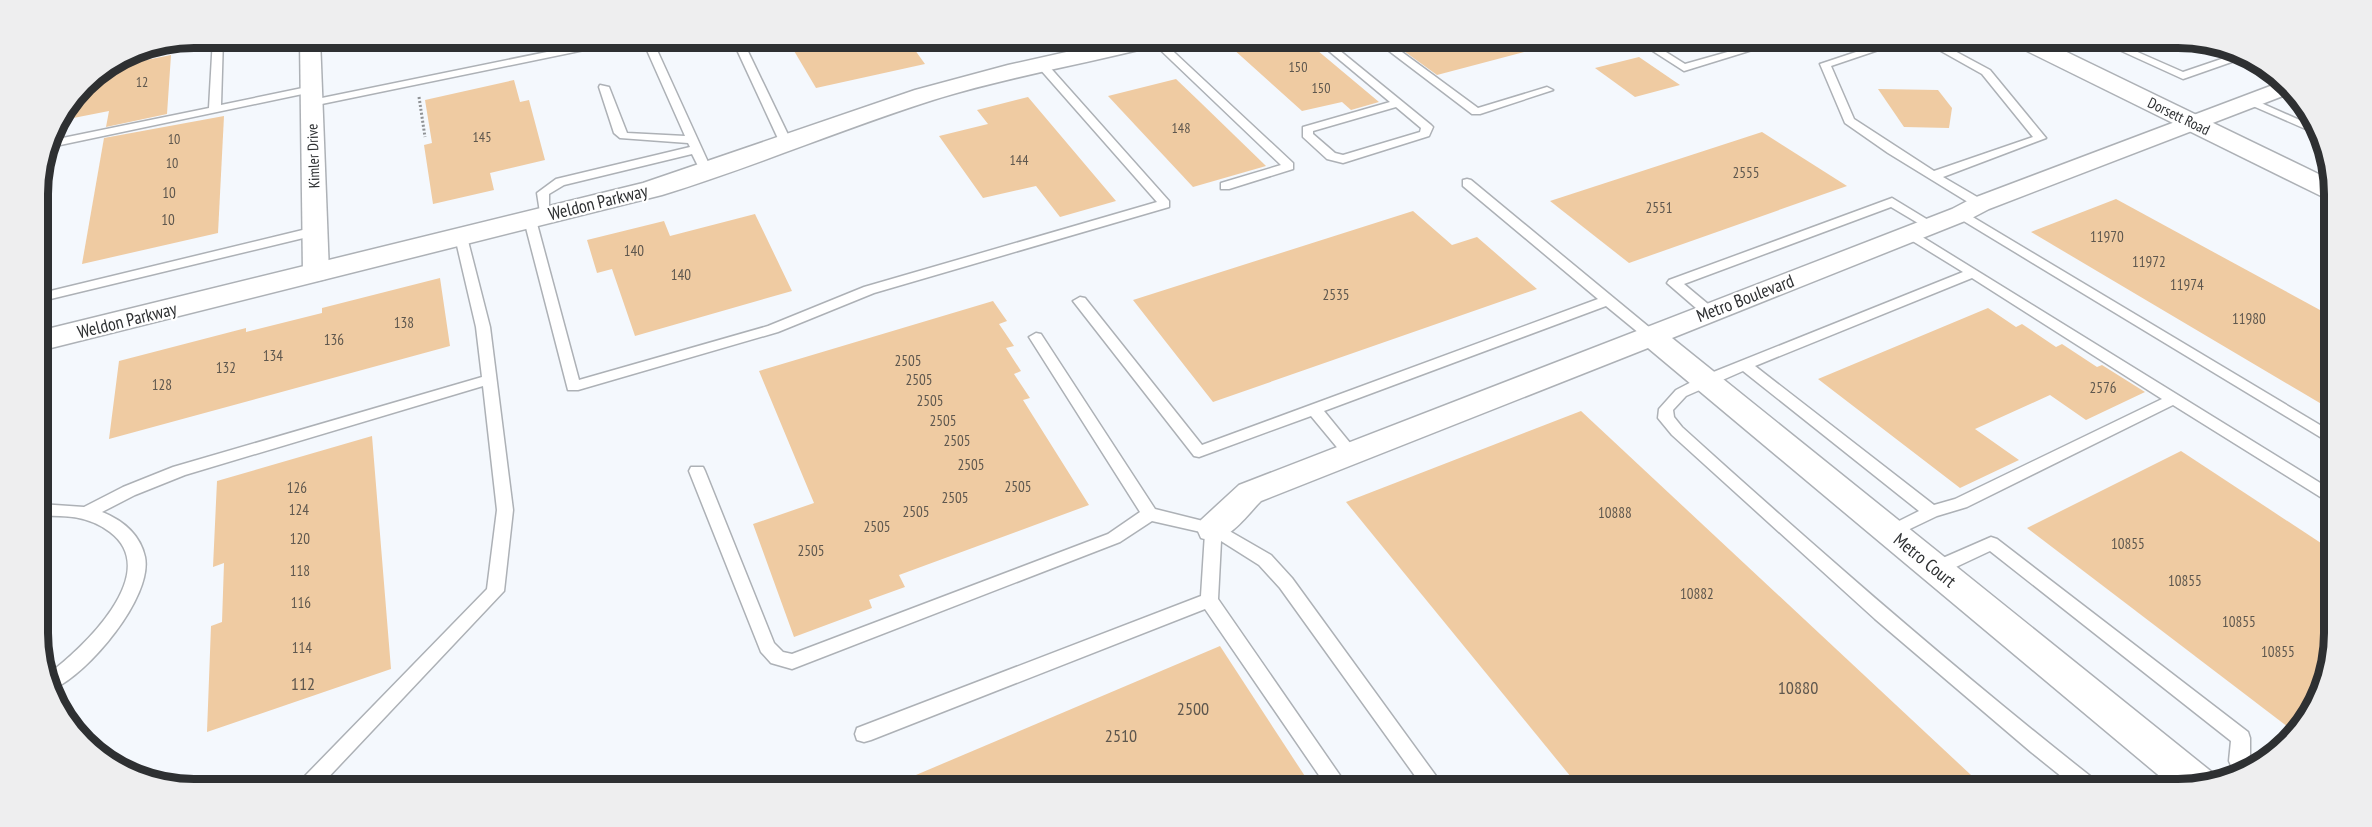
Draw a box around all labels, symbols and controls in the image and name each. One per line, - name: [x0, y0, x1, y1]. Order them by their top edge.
- house number: 150: [1289, 58, 1307, 76]
- house number: 12: [136, 73, 148, 91]
- house number: 150: [1312, 79, 1330, 97]
- street label: Dorsett Road: [2145, 93, 2213, 139]
- house number: 148: [1172, 119, 1190, 137]
- street label: Kimler Drive: [302, 123, 324, 189]
- house number: 145: [473, 128, 491, 146]
- house number: 10: [168, 130, 180, 148]
- house number: 144: [1010, 151, 1029, 169]
- house number: 10: [166, 154, 178, 172]
- house number: 2555: [1732, 163, 1760, 182]
- street label: Weldon Parkway: [546, 178, 650, 225]
- house number: 10: [162, 183, 176, 202]
- house number: 2551: [1645, 198, 1673, 217]
- house number: 10: [161, 210, 175, 229]
- house number: 11970: [2090, 227, 2124, 246]
- house number: 140: [624, 241, 644, 260]
- house number: 11972: [2132, 252, 2166, 271]
- house number: 140: [671, 265, 691, 284]
- street label: Metro Boulevard: [1693, 269, 1797, 327]
- house number: 11974: [2170, 275, 2204, 294]
- house number: 2535: [1322, 285, 1350, 304]
- street label: Weldon Parkway: [75, 296, 179, 343]
- house number: 11980: [2232, 309, 2266, 328]
- house number: 138: [394, 313, 414, 332]
- house number: 136: [324, 330, 344, 349]
- house number: 134: [263, 346, 283, 365]
- house number: 2505: [894, 351, 922, 370]
- house number: 132: [216, 358, 236, 377]
- house number: 2505: [905, 370, 933, 389]
- house number: 128: [152, 375, 172, 394]
- house number: 2576: [2089, 378, 2117, 397]
- house number: 2505: [916, 391, 944, 410]
- house number: 2505: [929, 411, 957, 430]
- house number: 2505: [943, 431, 971, 450]
- house number: 2505: [957, 455, 985, 474]
- house number: 2505: [1004, 477, 1032, 496]
- house number: 126: [287, 478, 307, 497]
- house number: 2505: [941, 488, 969, 507]
- house number: 124: [289, 500, 309, 519]
- house number: 2505: [902, 502, 930, 521]
- house number: 10888: [1598, 503, 1632, 522]
- house number: 2505: [863, 517, 891, 536]
- street label: Metro Court: [1889, 528, 1961, 592]
- house number: 120: [290, 529, 310, 548]
- house number: 10855: [2111, 534, 2145, 553]
- house number: 2505: [797, 541, 825, 560]
- house number: 118: [290, 561, 310, 580]
- house number: 10855: [2168, 571, 2202, 590]
- house number: 10882: [1680, 584, 1714, 603]
- house number: 116: [291, 593, 311, 612]
- house number: 10855: [2222, 612, 2256, 631]
- house number: 114: [292, 638, 312, 657]
- house number: 10855: [2261, 642, 2295, 661]
- house number: 112: [291, 672, 315, 695]
- house number: 10880: [1778, 676, 1818, 699]
- house number: 2500: [1177, 697, 1209, 720]
- house number: 2510: [1105, 724, 1137, 747]

